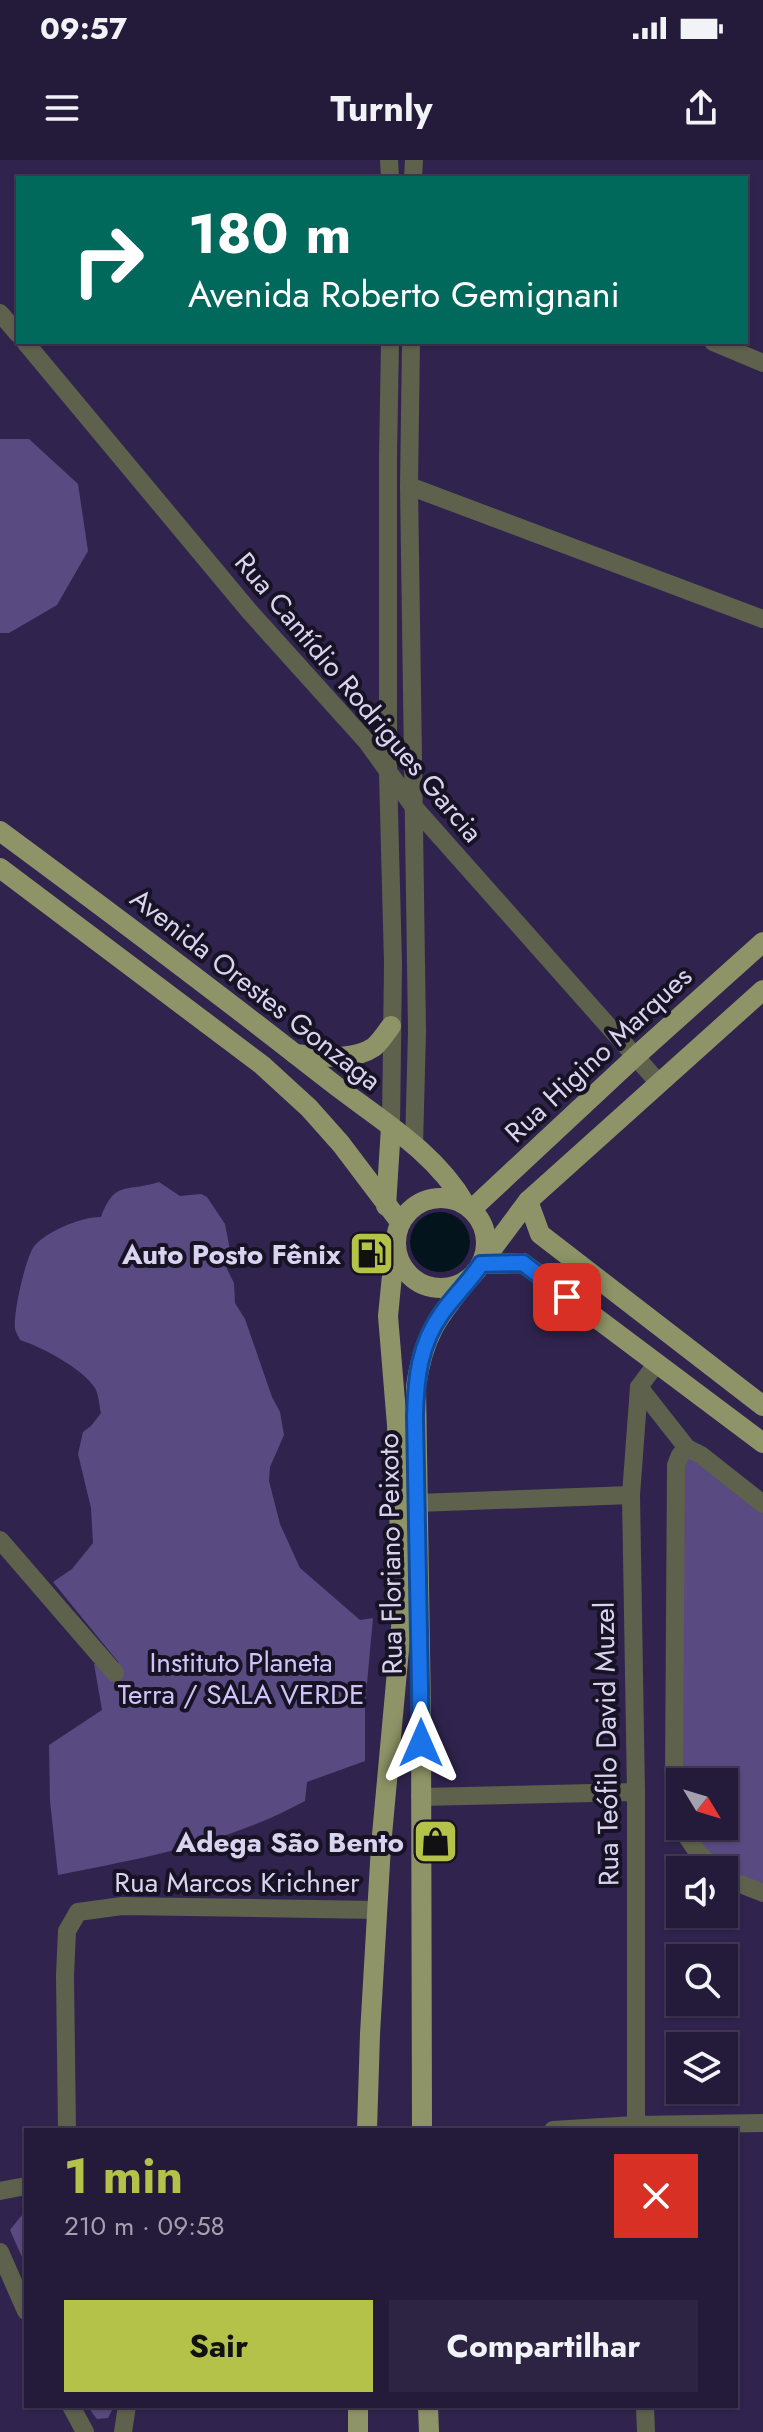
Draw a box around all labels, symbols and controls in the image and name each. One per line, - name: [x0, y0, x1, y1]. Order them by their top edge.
- text: 09:57: [40, 7, 127, 50]
- text: Turnly: [331, 82, 433, 134]
- icon: menu: [40, 86, 84, 130]
- icon: share: [679, 86, 723, 130]
- text: 180 m: [188, 193, 351, 274]
- icon: right: [56, 208, 160, 312]
- text: Avenida Roberto Gemignani: [188, 268, 620, 320]
- street label: Rua Cantídio Rodrigues Garcia: [225, 543, 492, 851]
- street label: Avenida Orestes Gonzaga: [122, 878, 390, 1101]
- street label: Rua Higino Marques: [496, 957, 701, 1152]
- fuel station icon: Auto Posto Fênix: [348, 1230, 396, 1278]
- place label: Auto Posto Fênix: [121, 1234, 341, 1275]
- pin: [533, 1263, 601, 1331]
- icon: arrive: [545, 1275, 589, 1319]
- street label: Rua Floriano Peixoto: [368, 1433, 413, 1675]
- street label: Rua Teófilo David Muzel: [584, 1601, 629, 1887]
- park label: Instituto Planeta Terra / SALA VERDE: [118, 1642, 364, 1715]
- position arrow: [379, 1701, 463, 1785]
- north arrow: [666, 1768, 738, 1840]
- map controls: [666, 1768, 738, 2104]
- shop icon: Adega São Bento: [411, 1818, 459, 1866]
- place label: Adega São Bento: [175, 1822, 404, 1863]
- button: sound: [666, 1856, 738, 1928]
- street label: Rua Marcos Krichner: [114, 1862, 360, 1903]
- button: search: [666, 1944, 738, 2016]
- button: layers: [666, 2032, 738, 2104]
- text: 1 min: [64, 2142, 183, 2211]
- button: close: [614, 2154, 698, 2238]
- text: 210 m · 09:58: [64, 2207, 225, 2245]
- button: Sair: [64, 2300, 373, 2392]
- button: Compartilhar: [389, 2300, 698, 2392]

